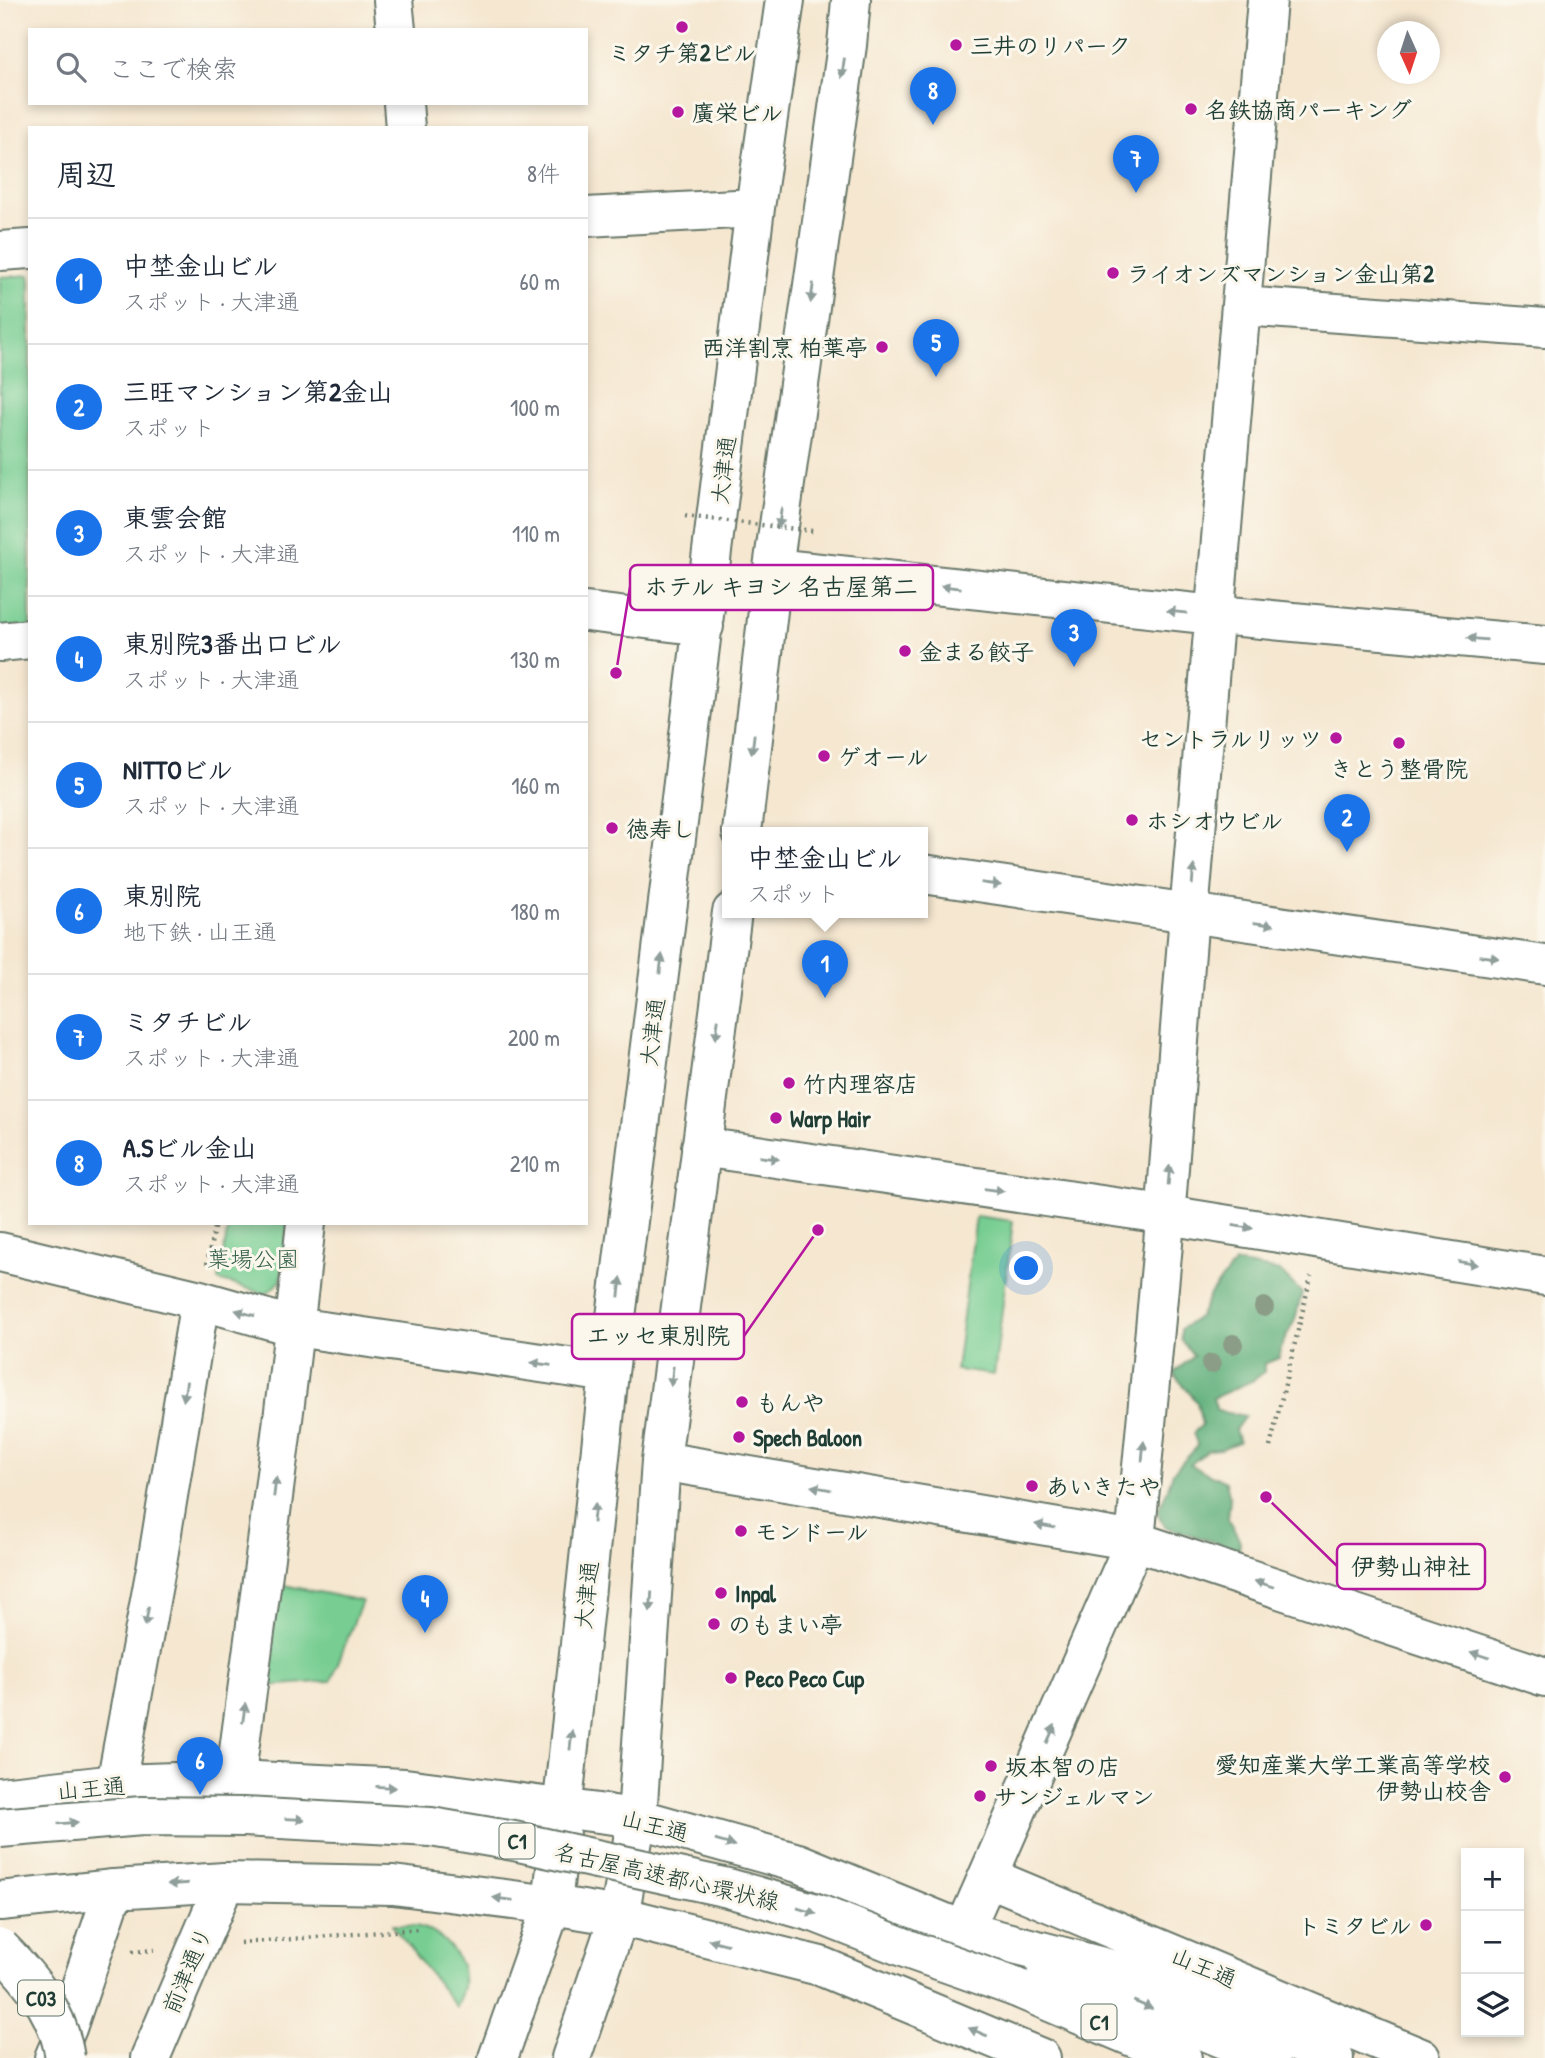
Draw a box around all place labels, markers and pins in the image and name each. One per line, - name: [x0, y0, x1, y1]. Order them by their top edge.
- marker: ミタチ第2ビル: [674, 19, 690, 35]
- place label: 三井のリパーク: [970, 30, 1131, 61]
- place label: ミタチ第2ビル: [608, 37, 756, 68]
- marker: 三井のリパーク: [948, 37, 964, 53]
- pin: 8: [910, 67, 956, 125]
- place label: 名鉄協商パーキング: [1205, 94, 1412, 125]
- place label: 廣栄ビル: [692, 97, 784, 128]
- marker: 名鉄協商パーキング: [1183, 101, 1199, 117]
- marker: 廣栄ビル: [670, 104, 686, 120]
- pin: 7: [1113, 135, 1159, 193]
- place label: ライオンズマンション金山第2: [1127, 258, 1434, 289]
- marker: ライオンズマンション金山第2: [1105, 265, 1121, 281]
- pin: 5: [913, 319, 959, 377]
- place label: 西洋割烹 柏葉亭: [702, 332, 868, 363]
- marker: 西洋割烹 柏葉亭: [874, 339, 890, 355]
- callout: ホテル キヨシ 名古屋第二: [630, 565, 933, 610]
- pin: 3: [1051, 609, 1097, 667]
- place label: 金まる餃子: [919, 636, 1034, 667]
- marker: 金まる餃子: [897, 643, 913, 659]
- place label: セントラルリッツ: [1139, 723, 1322, 754]
- marker: セントラルリッツ: [1328, 730, 1344, 746]
- marker: きとう整骨院: [1391, 735, 1407, 751]
- place label: ゲオール: [838, 741, 929, 772]
- marker: ゲオール: [816, 748, 832, 764]
- place label: きとう整骨院: [1330, 753, 1468, 784]
- pin: 2: [1324, 794, 1370, 852]
- place label: ホシオウビル: [1146, 805, 1284, 836]
- marker: ホシオウビル: [1124, 812, 1140, 828]
- place label: 徳寿し: [626, 813, 695, 844]
- marker: 徳寿し: [604, 820, 620, 836]
- pin: 1: [802, 940, 848, 998]
- place label: 竹内理容店: [803, 1068, 918, 1099]
- marker: 竹内理容店: [781, 1075, 797, 1091]
- place label: Warp Hair: [790, 1103, 871, 1135]
- marker: Warp Hair: [768, 1110, 784, 1126]
- callout: エッセ東別院: [572, 1314, 744, 1359]
- place label: もんや: [756, 1387, 825, 1418]
- marker: もんや: [734, 1394, 750, 1410]
- place label: Spech Baloon: [753, 1422, 862, 1454]
- marker: Spech Baloon: [731, 1429, 747, 1445]
- place label: あいきたや: [1046, 1471, 1161, 1502]
- marker: あいきたや: [1024, 1478, 1040, 1494]
- place label: モンドール: [755, 1516, 869, 1547]
- marker: モンドール: [733, 1523, 749, 1539]
- callout: 伊勢山神社: [1337, 1544, 1485, 1589]
- pin: 4: [402, 1575, 448, 1633]
- place label: Inpal: [735, 1578, 777, 1610]
- marker: Inpal: [713, 1585, 729, 1601]
- place label: のもまい亭: [728, 1609, 843, 1640]
- marker: のもまい亭: [706, 1616, 722, 1632]
- place label: Peco Peco Cup: [745, 1663, 864, 1695]
- marker: Peco Peco Cup: [723, 1670, 739, 1686]
- pin: 6: [177, 1737, 223, 1795]
- place label: 愛知産業大学工業高等学校 伊勢山校舎: [1215, 1749, 1491, 1806]
- place label: 坂本智の店: [1005, 1751, 1120, 1782]
- marker: 坂本智の店: [983, 1758, 999, 1774]
- marker: 愛知産業大学工業高等学校 伊勢山校舎: [1497, 1769, 1513, 1785]
- place label: サンジェルマン: [994, 1781, 1155, 1812]
- marker: サンジェルマン: [972, 1788, 988, 1804]
- place label: トミタビル: [1297, 1910, 1412, 1941]
- marker: トミタビル: [1418, 1917, 1434, 1933]

